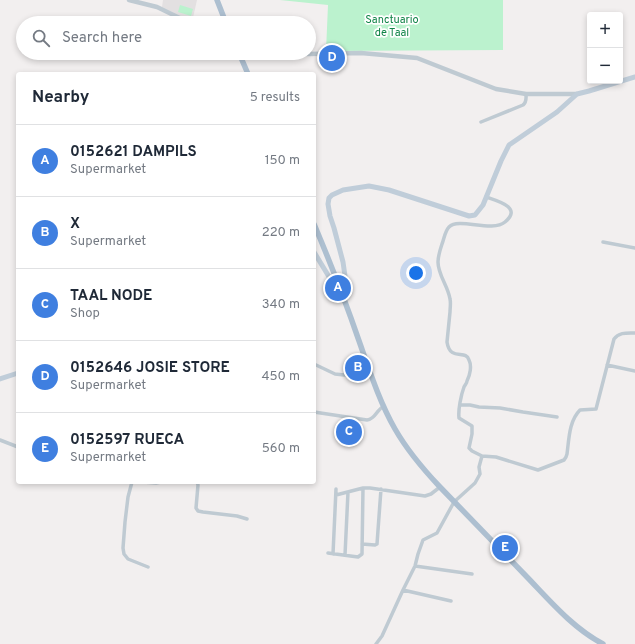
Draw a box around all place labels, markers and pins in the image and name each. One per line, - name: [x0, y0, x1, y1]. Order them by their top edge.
- pin: D: [319, 43, 345, 73]
- pin: A: [325, 273, 351, 303]
- pin: B: [345, 353, 371, 383]
- pin: C: [336, 417, 362, 447]
- pin: E: [492, 533, 518, 563]

